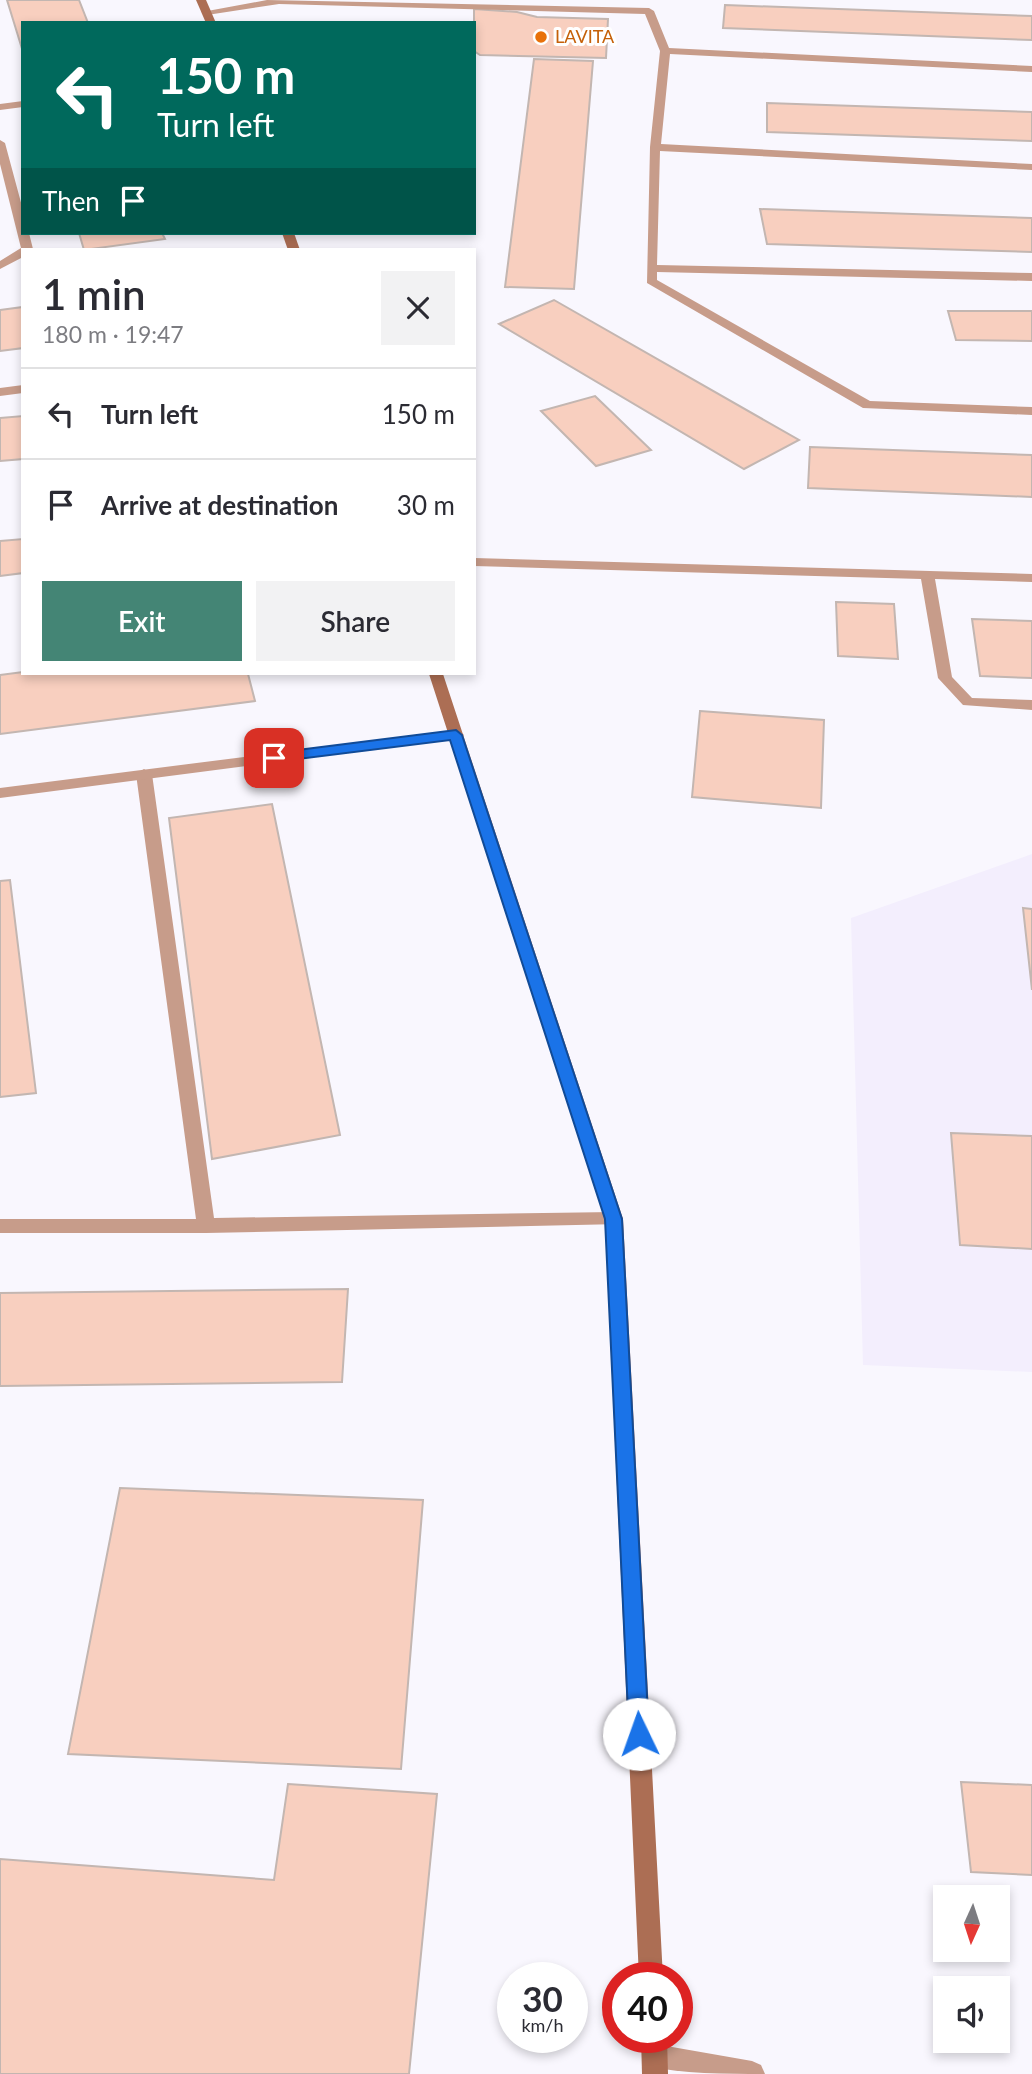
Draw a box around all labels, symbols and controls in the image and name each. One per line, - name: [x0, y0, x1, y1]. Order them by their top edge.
- place label: LAVITA: [555, 25, 615, 47]
- marker: LAVITA: [533, 29, 549, 45]
- text: 150 m: [157, 46, 295, 104]
- icon: left: [42, 49, 133, 140]
- text: Turn left: [157, 105, 274, 144]
- icon: arrive: [114, 182, 152, 220]
- text: Then: [42, 185, 100, 217]
- text: 1 min: [42, 269, 146, 319]
- button: close: [381, 271, 455, 345]
- text: 180 m · 19:47: [42, 320, 184, 348]
- icon: left: [42, 395, 80, 433]
- text: Turn left: [101, 398, 198, 430]
- text: 150 m: [382, 398, 455, 430]
- icon: arrive: [42, 486, 80, 524]
- text: Arrive at destination: [101, 489, 338, 521]
- text: 30 m: [397, 489, 455, 521]
- button: Exit: [42, 581, 242, 661]
- button: Share: [256, 581, 455, 661]
- pin: [244, 728, 304, 788]
- icon: arrive: [255, 739, 293, 777]
- position arrow: [602, 1697, 676, 1771]
- north arrow: [933, 1885, 1010, 1962]
- map controls: [933, 1885, 1010, 2053]
- speed limit sign: 40: [602, 1962, 693, 2053]
- button: sound: [933, 1976, 1010, 2053]
- text: 30: [522, 1977, 563, 2019]
- text: km/h: [521, 2014, 564, 2036]

